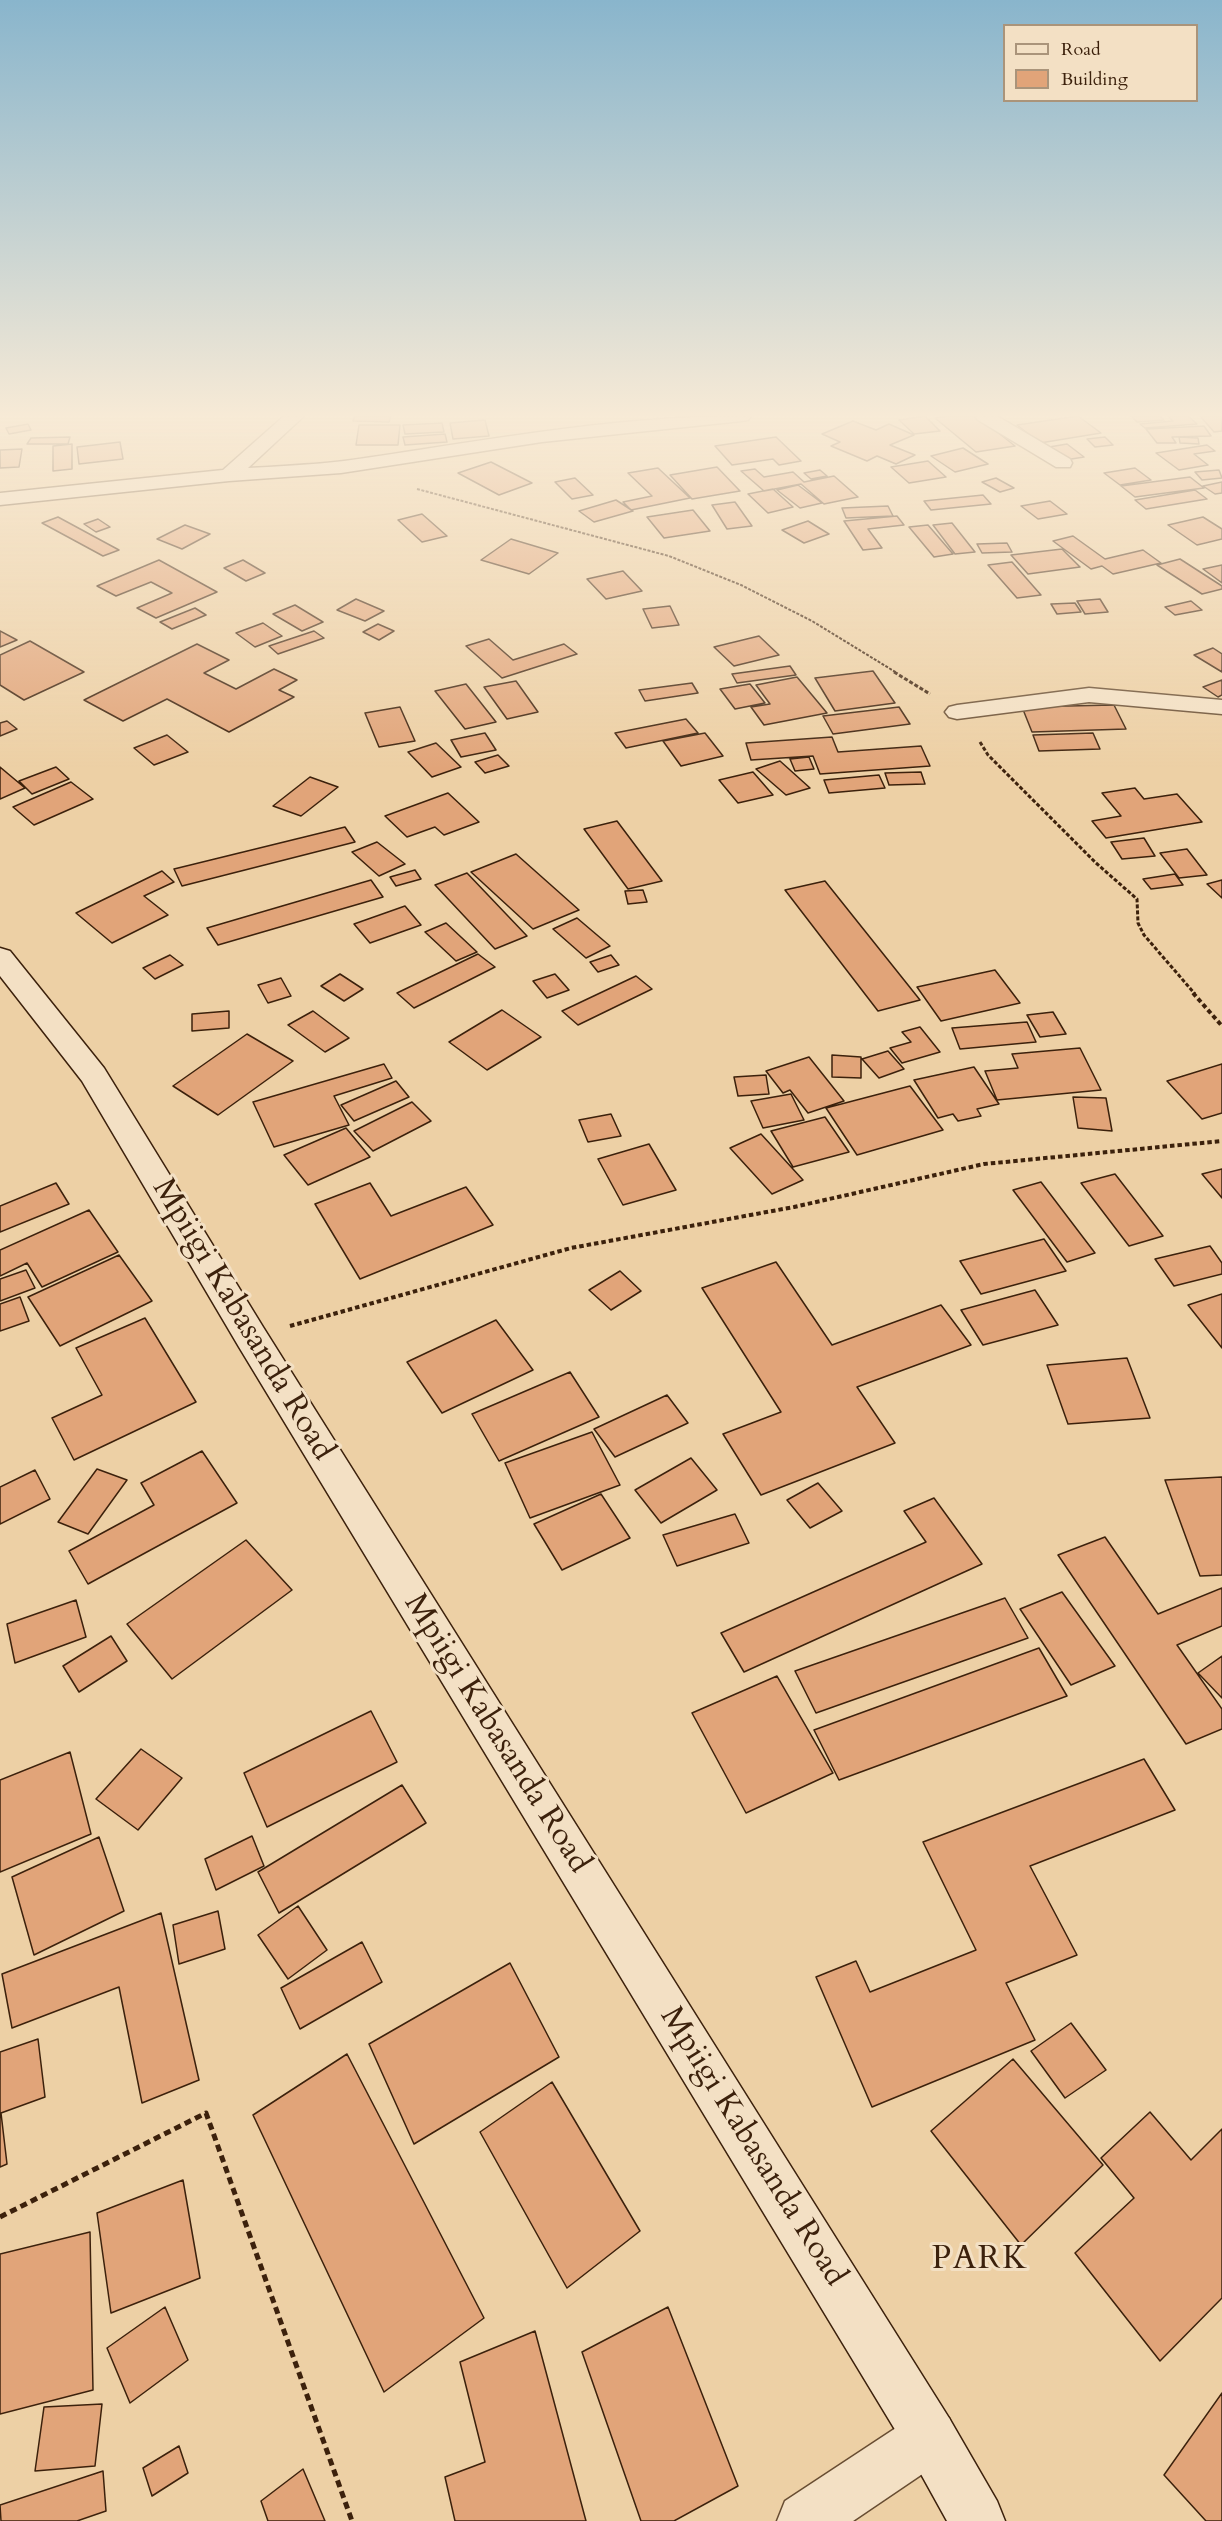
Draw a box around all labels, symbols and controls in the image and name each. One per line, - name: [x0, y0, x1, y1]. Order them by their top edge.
- legend: [1003, 24, 1198, 102]
- text: Road: [1061, 37, 1101, 62]
- text: Building: [1061, 67, 1128, 92]
- street label: Mpiigi Kabasanda Road: [143, 1172, 341, 1468]
- street label: Mpiigi Kabasanda Road: [394, 1587, 598, 1881]
- street label: Mpiigi Kabasanda Road: [650, 2000, 854, 2294]
- district label: PARK: [932, 2240, 1028, 2280]

